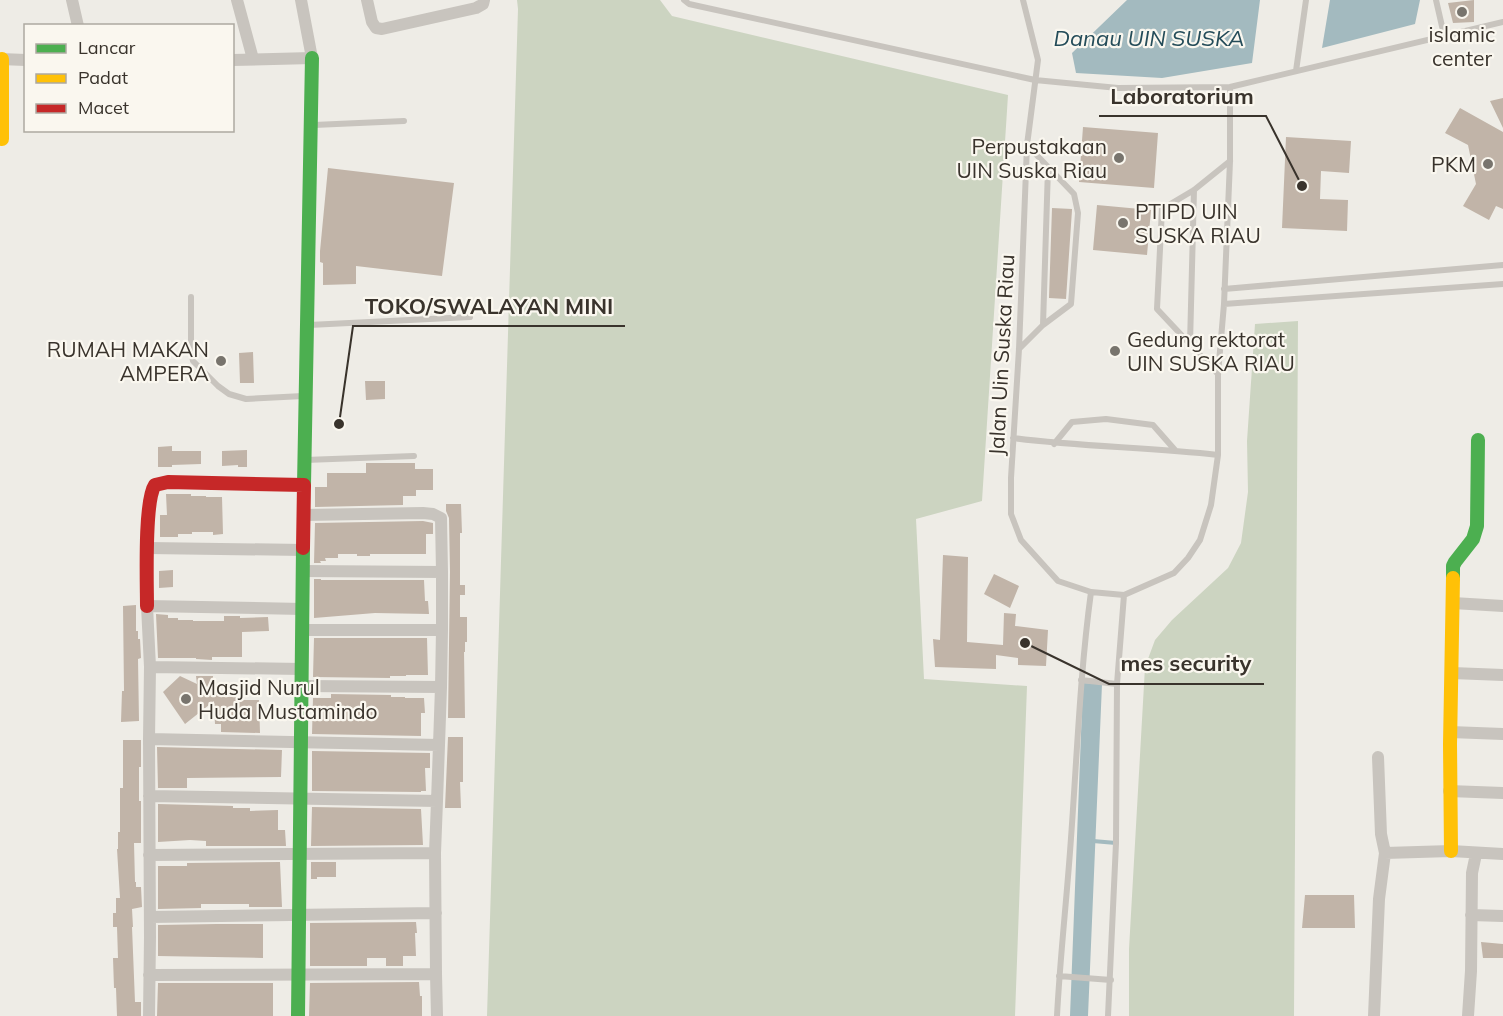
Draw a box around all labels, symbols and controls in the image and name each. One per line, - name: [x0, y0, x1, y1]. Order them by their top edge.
- marker: islamic center: [1455, 5, 1469, 19]
- place label: islamic center: [1429, 21, 1495, 71]
- legend: [24, 24, 234, 132]
- water label: Danau UIN SUSKA: [1053, 24, 1245, 52]
- text: Lancar: [78, 36, 136, 59]
- text: Padat: [78, 66, 128, 89]
- callout: Laboratorium: [1099, 76, 1266, 116]
- text: Laboratorium: [1110, 82, 1254, 110]
- text: Macet: [78, 96, 129, 119]
- place label: Perpustakaan UIN Suska Riau: [956, 133, 1107, 183]
- marker: Perpustakaan UIN Suska Riau: [1112, 151, 1126, 165]
- place label: PKM: [1431, 151, 1476, 177]
- marker: PKM: [1481, 157, 1495, 171]
- place label: PTIPD UIN SUSKA RIAU: [1135, 198, 1261, 248]
- marker: PTIPD UIN SUSKA RIAU: [1116, 216, 1130, 230]
- street label: Jalan Uin Suska Riau: [983, 254, 1019, 456]
- callout: TOKO/SWALAYAN MINI: [353, 286, 625, 326]
- text: TOKO/SWALAYAN MINI: [365, 292, 613, 320]
- place label: Gedung rektorat UIN SUSKA RIAU: [1127, 326, 1295, 376]
- place label: RUMAH MAKAN AMPERA: [47, 336, 210, 386]
- marker: Gedung rektorat UIN SUSKA RIAU: [1108, 344, 1122, 358]
- marker: RUMAH MAKAN AMPERA: [214, 354, 228, 368]
- callout: mes security: [1109, 644, 1264, 684]
- text: mes security: [1120, 649, 1252, 677]
- place label: Masjid Nurul Huda Mustamindo: [198, 674, 378, 724]
- marker: Masjid Nurul Huda Mustamindo: [179, 692, 193, 706]

